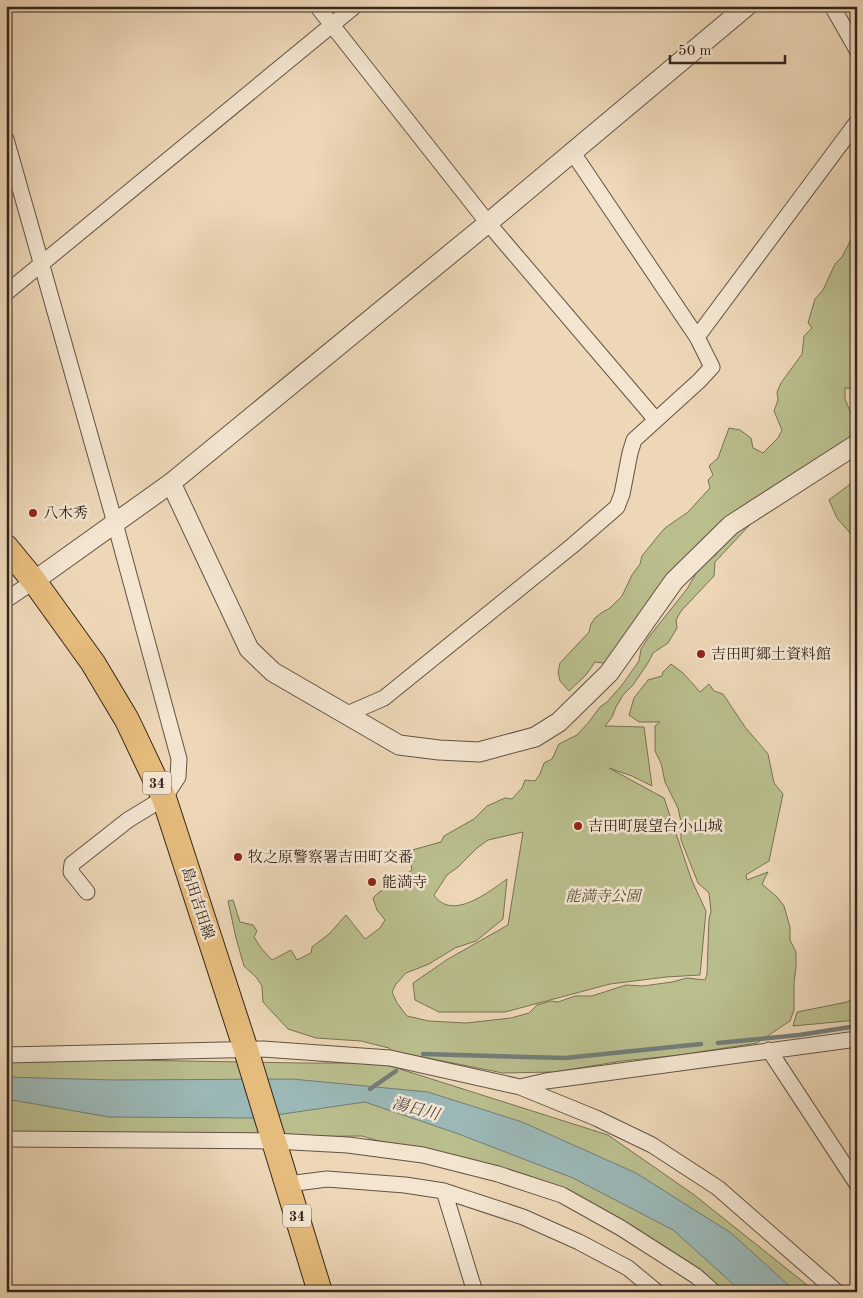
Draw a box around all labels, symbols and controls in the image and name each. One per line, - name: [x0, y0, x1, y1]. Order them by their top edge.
- scale bar: [670, 32, 786, 64]
- text: 50 m: [678, 44, 712, 59]
- place label: 八木秀: [43, 505, 88, 522]
- marker: 八木秀: [27, 507, 39, 519]
- place label: 吉田町郷土資料館: [711, 646, 831, 663]
- marker: 吉田町郷土資料館: [695, 648, 707, 660]
- road number: 34: [143, 771, 171, 794]
- place label: 吉田町展望台小山城: [588, 818, 723, 835]
- marker: 吉田町展望台小山城: [572, 820, 584, 832]
- place label: 牧之原警察署吉田町交番: [248, 849, 413, 866]
- marker: 牧之原警察署吉田町交番: [232, 851, 244, 863]
- street label: 島田吉田線: [178, 865, 217, 941]
- place label: 能満寺: [382, 874, 427, 891]
- marker: 能満寺: [366, 876, 378, 888]
- park label: 能満寺公園: [565, 888, 643, 905]
- water label: 湯日川: [390, 1094, 443, 1124]
- road number: 34: [283, 1204, 311, 1228]

